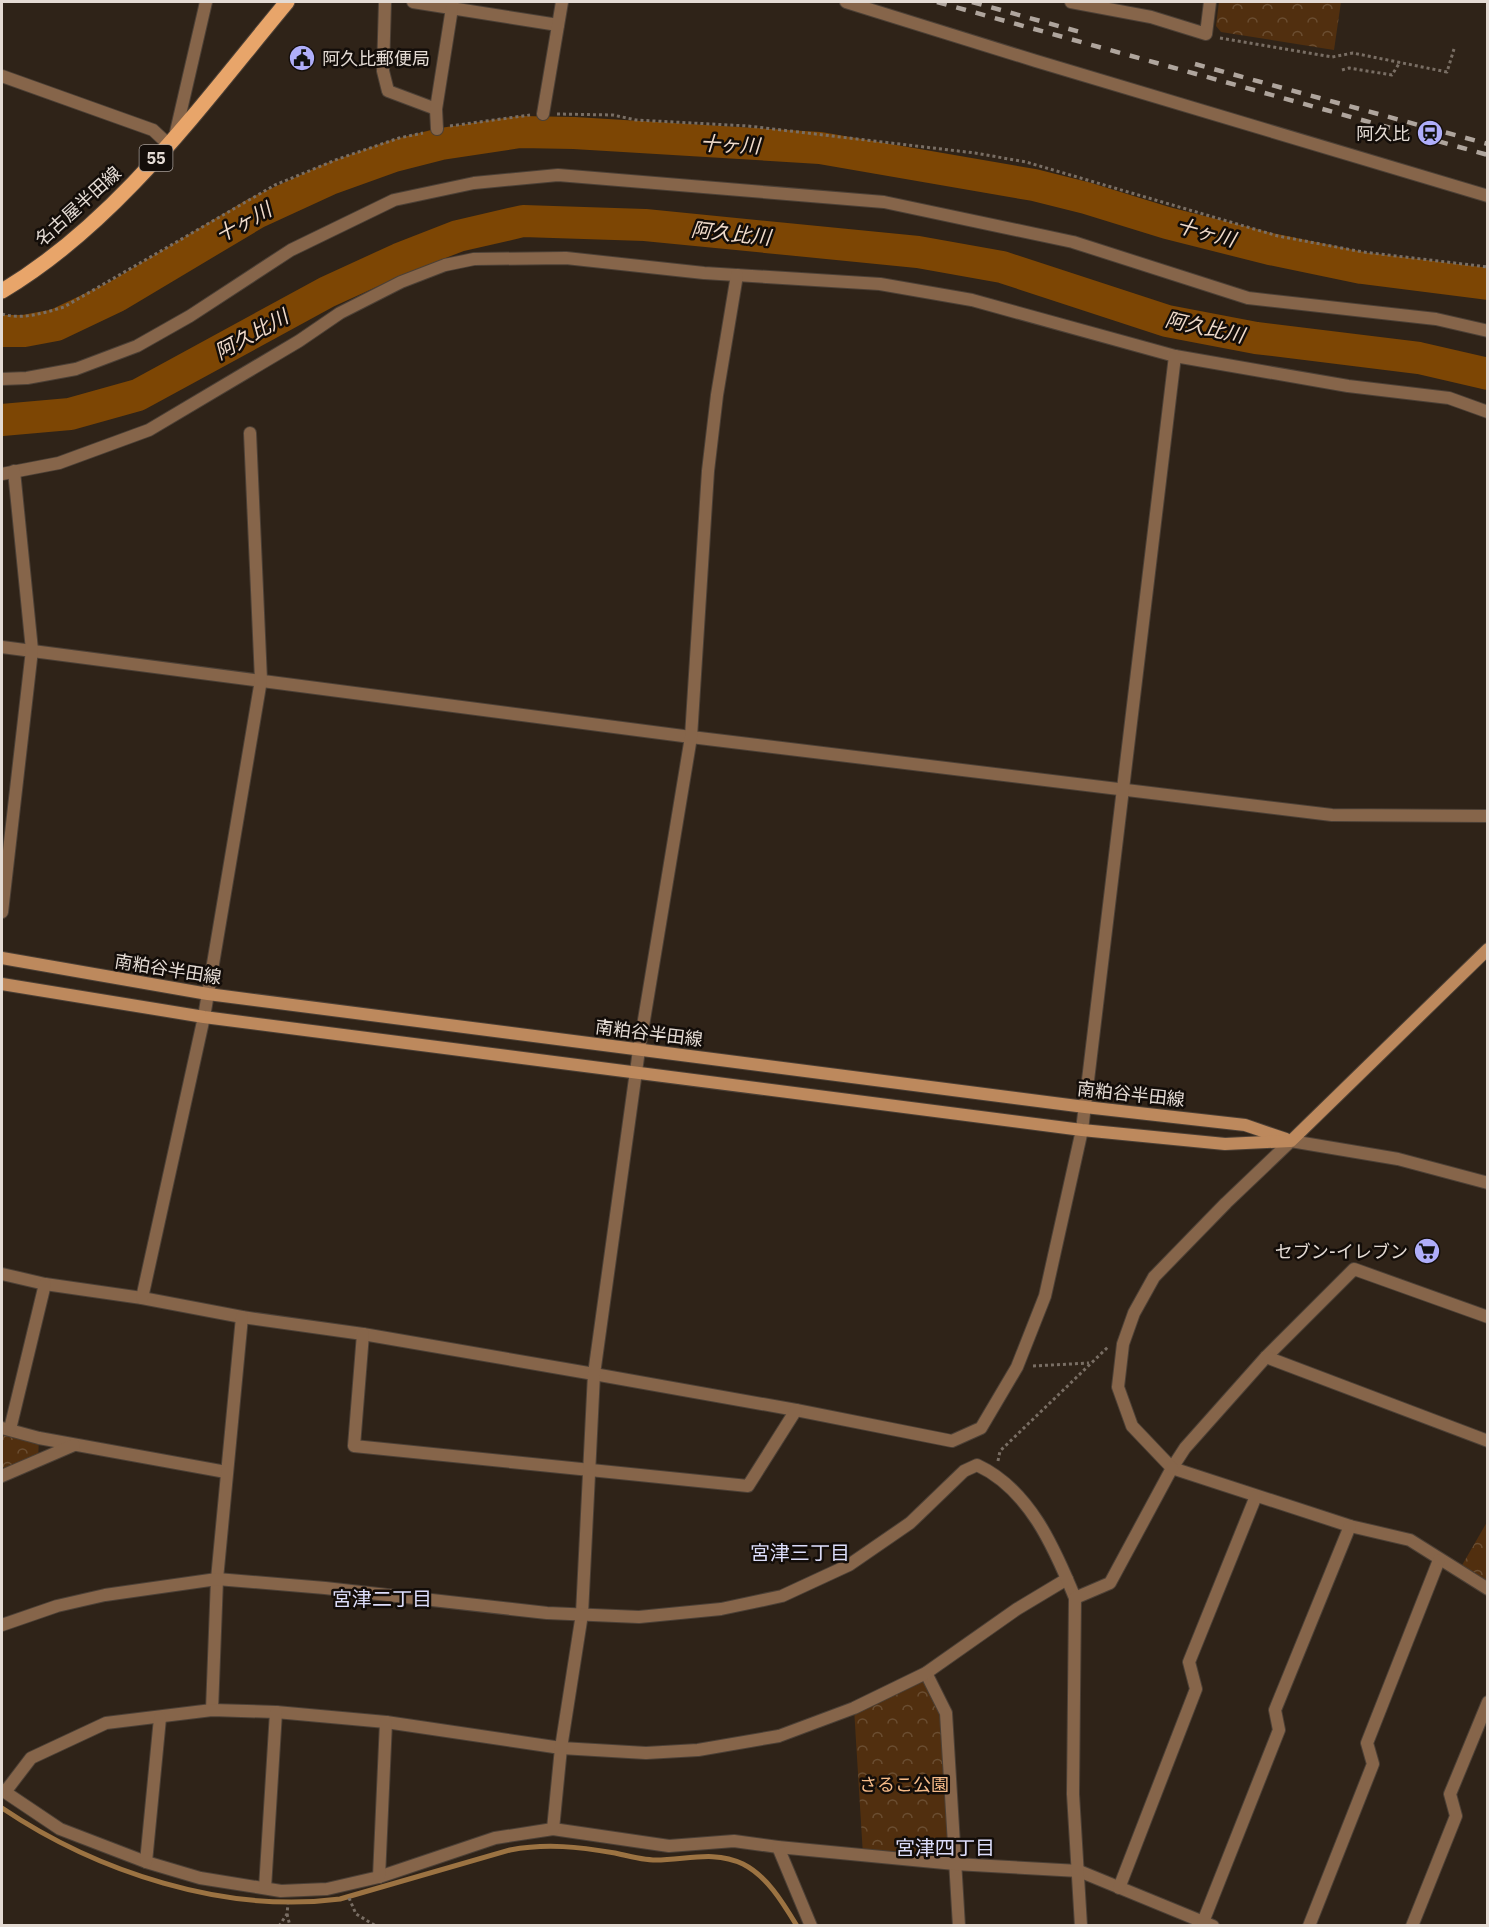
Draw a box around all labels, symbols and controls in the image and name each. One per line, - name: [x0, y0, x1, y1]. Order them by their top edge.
- public building icon: 阿久比郵便局: [287, 43, 317, 73]
- place label: 阿久比郵便局: [322, 47, 430, 70]
- station icon: 阿久比: [1415, 118, 1445, 148]
- place label: 阿久比: [1356, 122, 1410, 145]
- water label: 十ヶ川: [699, 129, 763, 159]
- road number: 55: [140, 145, 172, 171]
- street label: 名古屋半田線: [30, 161, 126, 251]
- water label: 十ヶ川: [210, 195, 278, 248]
- water label: 十ヶ川: [1174, 211, 1240, 253]
- water label: 阿久比川: [690, 215, 774, 251]
- water label: 阿久比川: [209, 302, 294, 365]
- water label: 阿久比川: [1163, 305, 1249, 349]
- street label: 南粕谷半田線: [113, 949, 223, 989]
- street label: 南粕谷半田線: [594, 1015, 704, 1051]
- street label: 南粕谷半田線: [1076, 1077, 1186, 1111]
- supermarket icon: セブン-イレブン: [1412, 1236, 1442, 1266]
- place label: セブン-イレブン: [1275, 1240, 1408, 1263]
- district label: 宮津三丁目: [750, 1539, 850, 1566]
- district label: 宮津二丁目: [332, 1585, 432, 1612]
- park label: さるこ公園: [859, 1773, 949, 1796]
- district label: 宮津四丁目: [895, 1834, 995, 1861]

